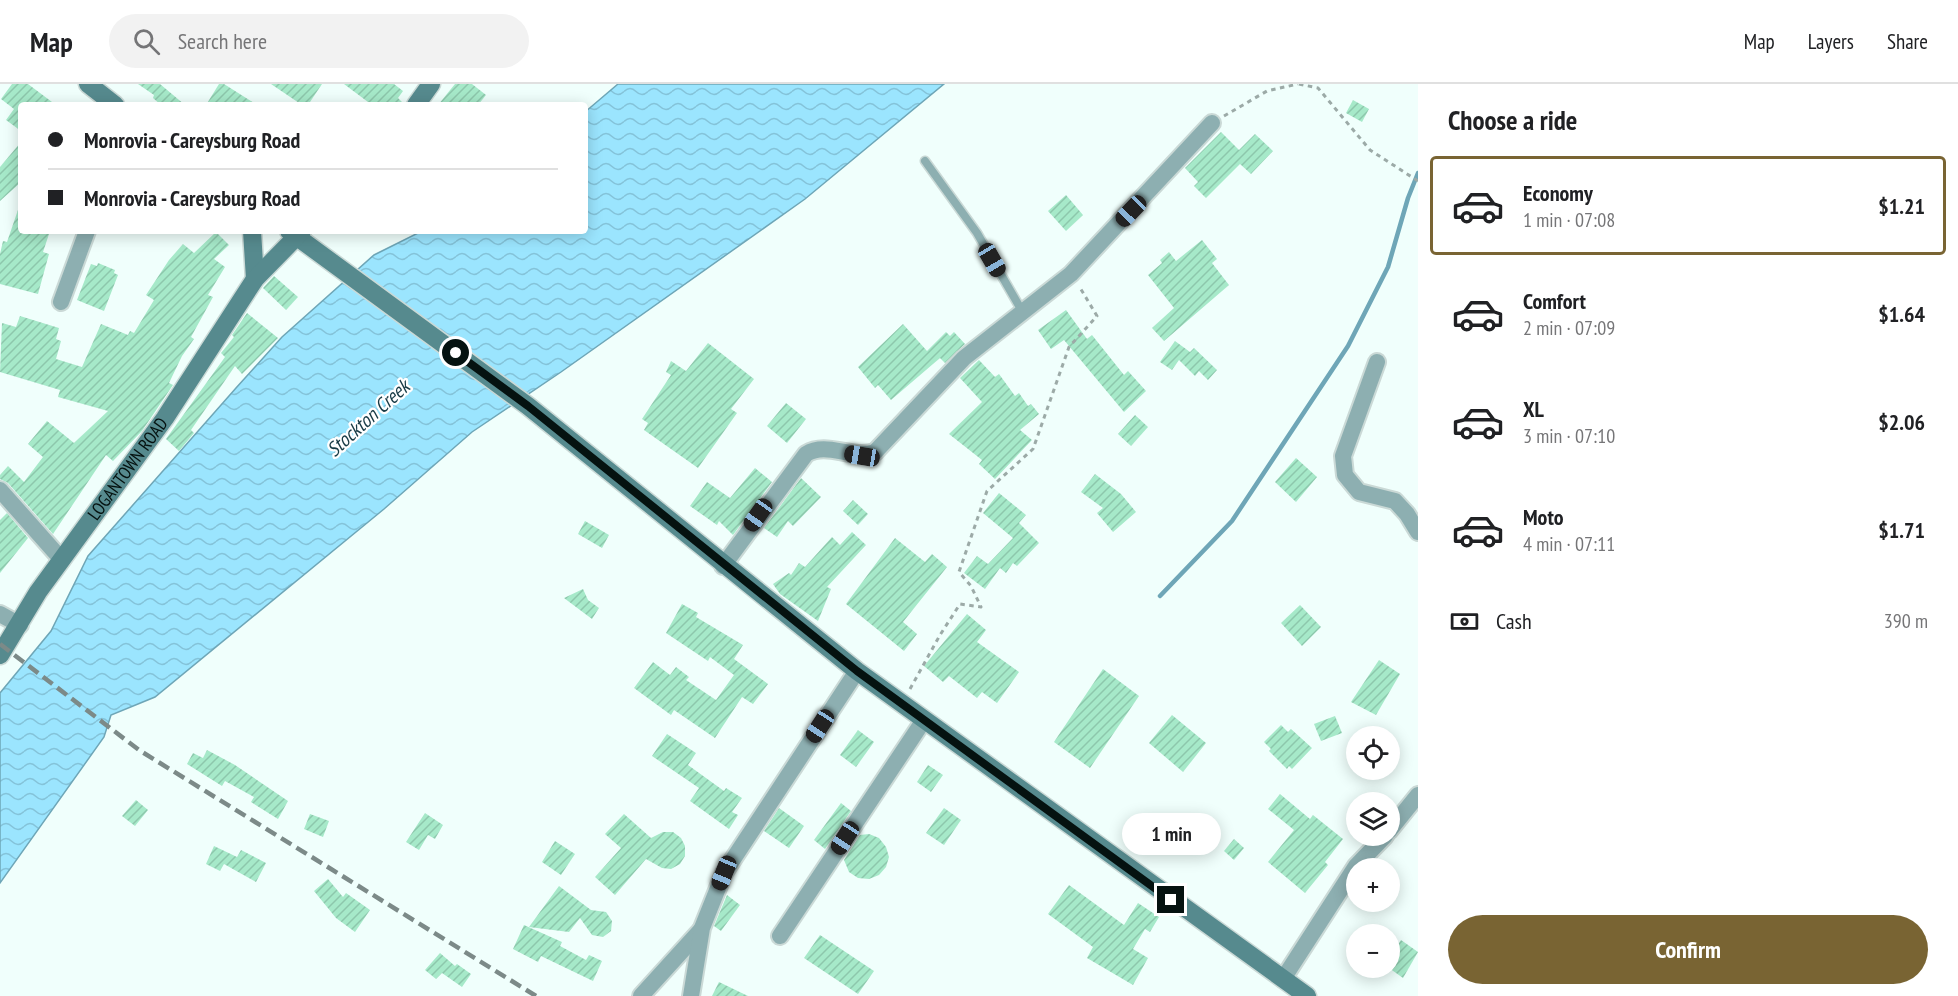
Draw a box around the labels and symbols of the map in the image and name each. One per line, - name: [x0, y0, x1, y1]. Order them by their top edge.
- car: [1112, 192, 1150, 230]
- car: [975, 240, 1009, 280]
- route start: [442, 339, 469, 366]
- water label: Stockton Creek: [321, 372, 417, 462]
- street label: LOGANTOWN ROAD: [82, 413, 173, 524]
- car: [843, 444, 881, 468]
- car: [740, 495, 776, 535]
- car: [803, 706, 837, 746]
- callout: 1 min: [1122, 813, 1220, 855]
- car: [828, 818, 862, 858]
- car: [709, 853, 739, 893]
- route end: [1157, 886, 1184, 913]

